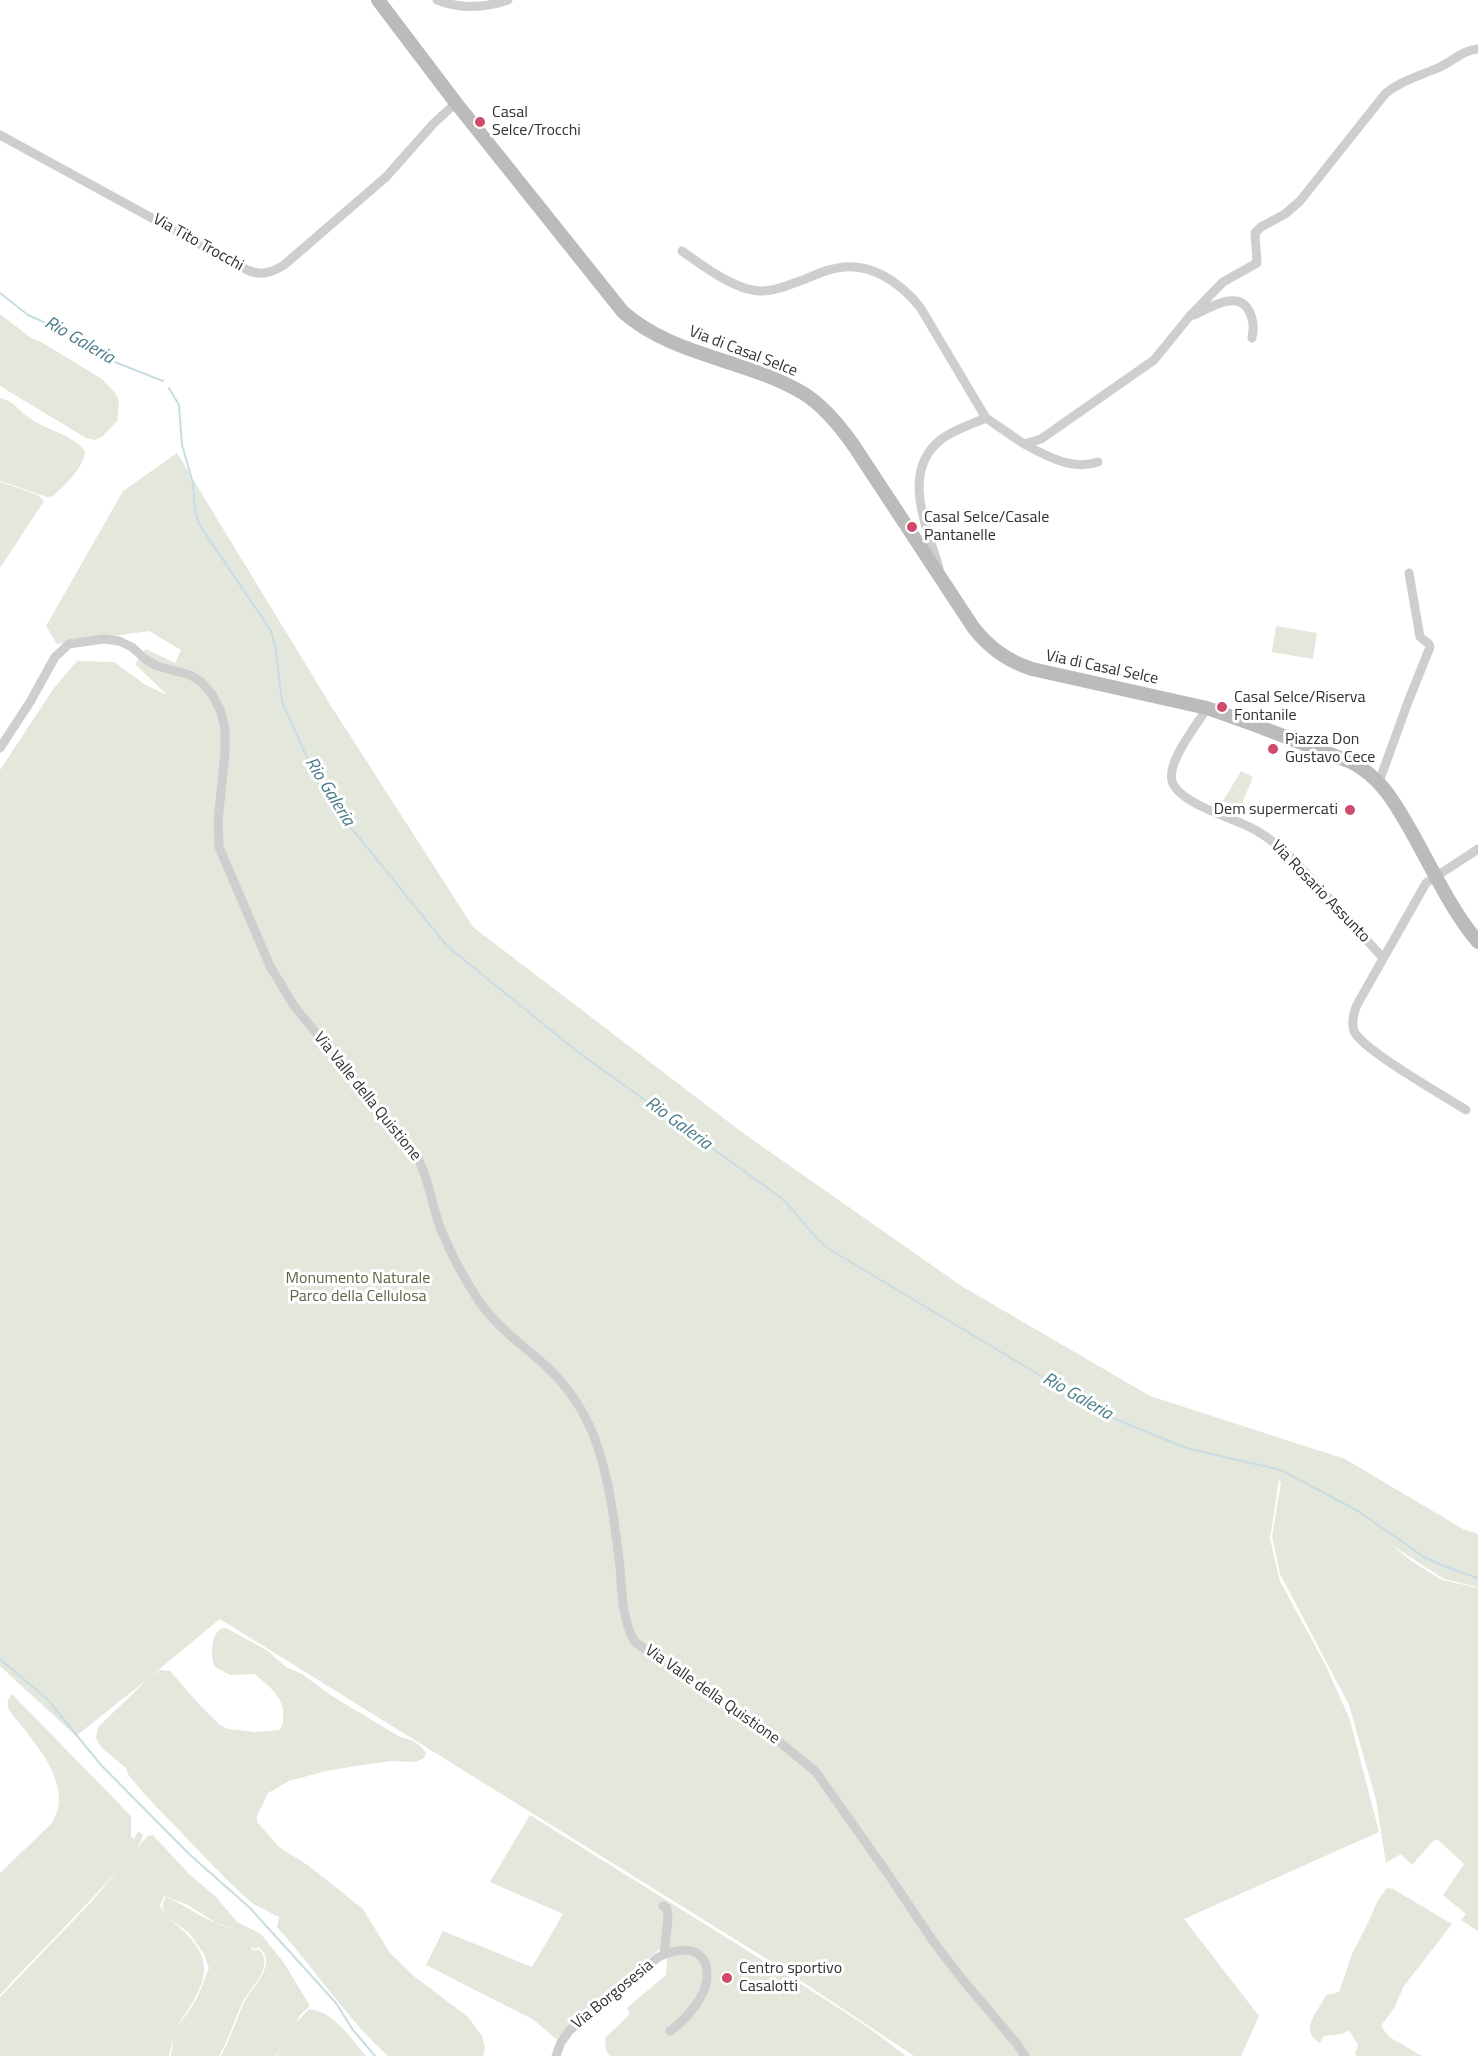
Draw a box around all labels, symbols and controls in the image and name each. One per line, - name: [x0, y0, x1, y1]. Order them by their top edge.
- place label: Casal Selce/Trocchi: [492, 103, 581, 141]
- marker: Casal Selce/Trocchi: [473, 115, 487, 129]
- street label: Via Tito Trocchi: [149, 210, 247, 276]
- water label: Rio Galeria: [40, 312, 118, 370]
- street label: Via di Casal Selce: [686, 322, 800, 382]
- place label: Casal Selce/Casale Pantanelle: [924, 508, 1049, 546]
- marker: Casal Selce/Casale Pantanelle: [905, 520, 919, 534]
- street label: Via di Casal Selce: [1044, 647, 1160, 689]
- place label: Casal Selce/Riserva Fontanile: [1234, 688, 1365, 726]
- marker: Casal Selce/Riserva Fontanile: [1215, 700, 1229, 714]
- place label: Piazza Don Gustavo Cece: [1285, 730, 1375, 768]
- marker: Piazza Don Gustavo Cece: [1266, 742, 1280, 756]
- water label: Rio Galeria: [300, 754, 358, 830]
- place label: Dem supermercati: [1214, 800, 1338, 820]
- marker: Dem supermercati: [1343, 803, 1357, 817]
- street label: Via Rosario Assunto: [1266, 837, 1374, 947]
- street label: Via Valle della Quistione: [309, 1029, 425, 1165]
- water label: Rio Galeria: [641, 1093, 715, 1155]
- park label: Monumento Naturale Parco della Cellulosa: [286, 1269, 430, 1307]
- water label: Rio Galeria: [1038, 1368, 1116, 1426]
- street label: Via Valle della Quistione: [641, 1641, 783, 1749]
- street label: Via Borgosesia: [568, 1956, 658, 2034]
- place label: Centro sportivo Casalotti: [739, 1959, 842, 1997]
- marker: Centro sportivo Casalotti: [720, 1971, 734, 1985]

